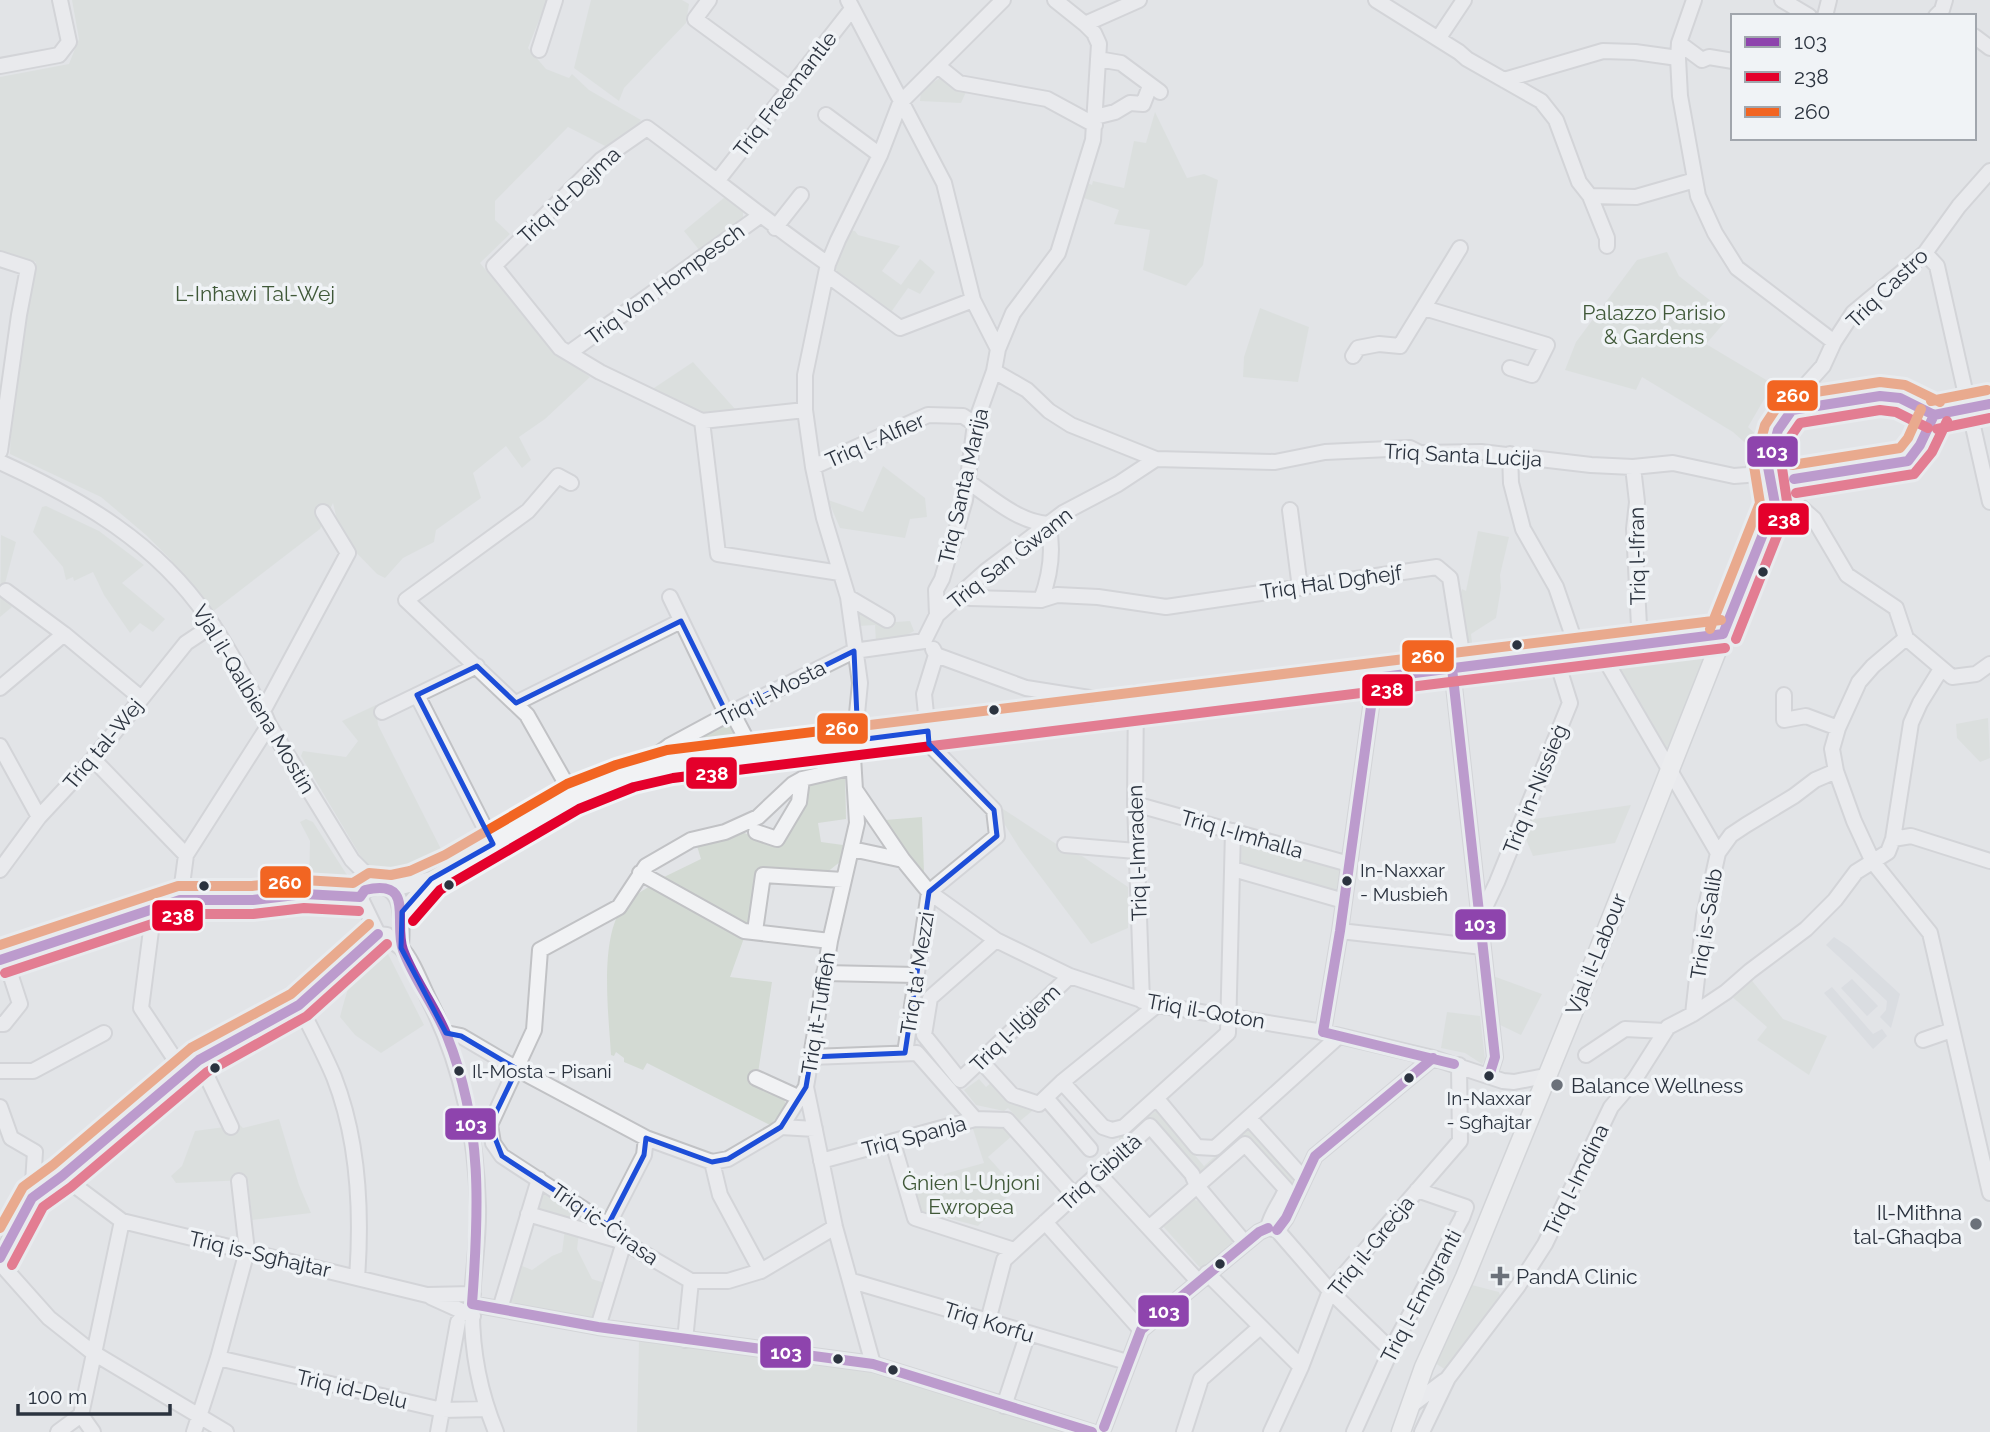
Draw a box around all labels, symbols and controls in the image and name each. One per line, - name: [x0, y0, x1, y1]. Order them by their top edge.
- legend: [1731, 14, 1976, 140]
- street label: Triq Freemantle: [728, 26, 842, 162]
- text: 103: [1794, 29, 1827, 54]
- text: 238: [1794, 64, 1829, 89]
- text: 260: [1794, 99, 1830, 124]
- street label: Triq id-Dejma: [513, 141, 625, 249]
- street label: Triq Von Hompesch: [581, 218, 749, 350]
- street label: Triq Castro: [1841, 243, 1933, 333]
- park label: L-Inħawi Tal-Wej: [175, 281, 335, 306]
- park label: Palazzo Parisio & Gardens: [1582, 300, 1726, 349]
- line badge: 260: [1766, 379, 1819, 412]
- text: 260: [1776, 384, 1810, 406]
- street label: Triq Santa Marija: [933, 406, 993, 566]
- street label: Triq l-Alfier: [822, 407, 929, 473]
- line badge: 103: [1746, 435, 1799, 468]
- street label: Triq Santa Luċija: [1383, 438, 1543, 472]
- text: 103: [1756, 440, 1788, 462]
- street label: Triq San Ġwann: [943, 502, 1077, 614]
- line badge: 238: [1757, 502, 1810, 536]
- street label: Triq l-Ifran: [1624, 507, 1650, 605]
- text: 238: [1768, 508, 1800, 530]
- street label: Triq Ħal Dgħejf: [1259, 560, 1404, 604]
- unlabelled marker: [1756, 565, 1770, 579]
- street label: Vjal il-Qalbiena Mostin: [188, 600, 320, 798]
- unlabelled marker: [1510, 638, 1524, 652]
- line badge: 260: [1401, 639, 1455, 673]
- text: 260: [1411, 645, 1445, 667]
- street label: Triq il-Mosta: [712, 655, 830, 731]
- line badge: 238: [1361, 673, 1414, 707]
- text: 238: [1371, 678, 1403, 700]
- street label: Triq tal-Wej: [58, 694, 148, 794]
- unlabelled marker: [987, 703, 1001, 717]
- line badge: 260: [816, 712, 869, 745]
- text: 260: [825, 717, 859, 739]
- street label: Triq in-Nissieġ: [1498, 720, 1572, 858]
- line badge: 238: [685, 756, 738, 790]
- text: 238: [696, 762, 728, 784]
- street label: Triq l-Imraden: [1122, 784, 1152, 922]
- street label: Triq l-Imħalla: [1178, 805, 1306, 863]
- place label: In-Naxxar - Musbieħ: [1360, 859, 1448, 905]
- line badge: 260: [259, 865, 312, 899]
- street label: Triq is-Salib: [1685, 867, 1727, 981]
- text: 260: [268, 871, 302, 893]
- marker: In-Naxxar - Musbieħ: [1340, 874, 1354, 888]
- unlabelled marker: [442, 878, 456, 892]
- unlabelled marker: [197, 879, 211, 893]
- street label: Vjal il-Labour: [1560, 889, 1632, 1018]
- line badge: 238: [151, 899, 204, 932]
- text: 238: [162, 904, 194, 926]
- line badge: 103: [1454, 908, 1507, 941]
- street label: Triq ta' Mezzi: [895, 910, 939, 1036]
- text: 103: [1464, 913, 1496, 935]
- street label: Triq it-Tuffieħ: [796, 950, 840, 1076]
- street label: Triq l-Ilġiem: [965, 979, 1065, 1077]
- street label: Triq il-Qoton: [1145, 988, 1267, 1034]
- place label: Il-Mosta - Pisani: [472, 1060, 612, 1082]
- unlabelled marker: [208, 1061, 222, 1075]
- marker: Il-Mosta - Pisani: [452, 1064, 466, 1078]
- marker: In-Naxxar - Sgħajtar: [1482, 1069, 1496, 1083]
- unlabelled marker: [1402, 1071, 1416, 1085]
- place label: Balance Wellness: [1571, 1073, 1743, 1098]
- marker: Balance Wellness: [1549, 1077, 1565, 1093]
- place label: In-Naxxar - Sgħajtar: [1446, 1087, 1532, 1133]
- line badge: 103: [444, 1107, 497, 1141]
- street label: Triq Spanja: [859, 1110, 969, 1162]
- text: 103: [455, 1113, 487, 1135]
- street label: Triq l-Imdina: [1538, 1120, 1614, 1240]
- street label: Triq Ġibiltà: [1054, 1128, 1146, 1216]
- park label: Ġnien l-Unjoni Ewropea: [902, 1170, 1040, 1219]
- street label: Triq iċ-Ċirasa: [546, 1178, 664, 1270]
- street label: Triq il-Greċja: [1323, 1191, 1419, 1301]
- place label: Il-Mitħna tal-Għaqba: [1853, 1200, 1962, 1249]
- marker: Il-Mitħna tal-Għaqba: [1968, 1216, 1984, 1232]
- street label: Triq l-Emigranti: [1375, 1225, 1467, 1367]
- street label: Triq is-Sgħajtar: [187, 1226, 334, 1283]
- unlabelled marker: [1213, 1257, 1227, 1271]
- place label: PandA Clinic: [1516, 1264, 1638, 1289]
- marker: PandA Clinic: [1490, 1266, 1510, 1286]
- line badge: 103: [1137, 1294, 1190, 1328]
- street label: Triq Korfu: [941, 1296, 1037, 1348]
- text: 103: [1148, 1300, 1180, 1322]
- line badge: 103: [759, 1335, 812, 1369]
- text: 103: [770, 1341, 802, 1363]
- unlabelled marker: [831, 1352, 845, 1366]
- unlabelled marker: [886, 1363, 900, 1377]
- street label: Triq id-Delu: [294, 1364, 410, 1414]
- scale bar: [18, 1372, 170, 1416]
- text: 100 m: [28, 1384, 87, 1409]

